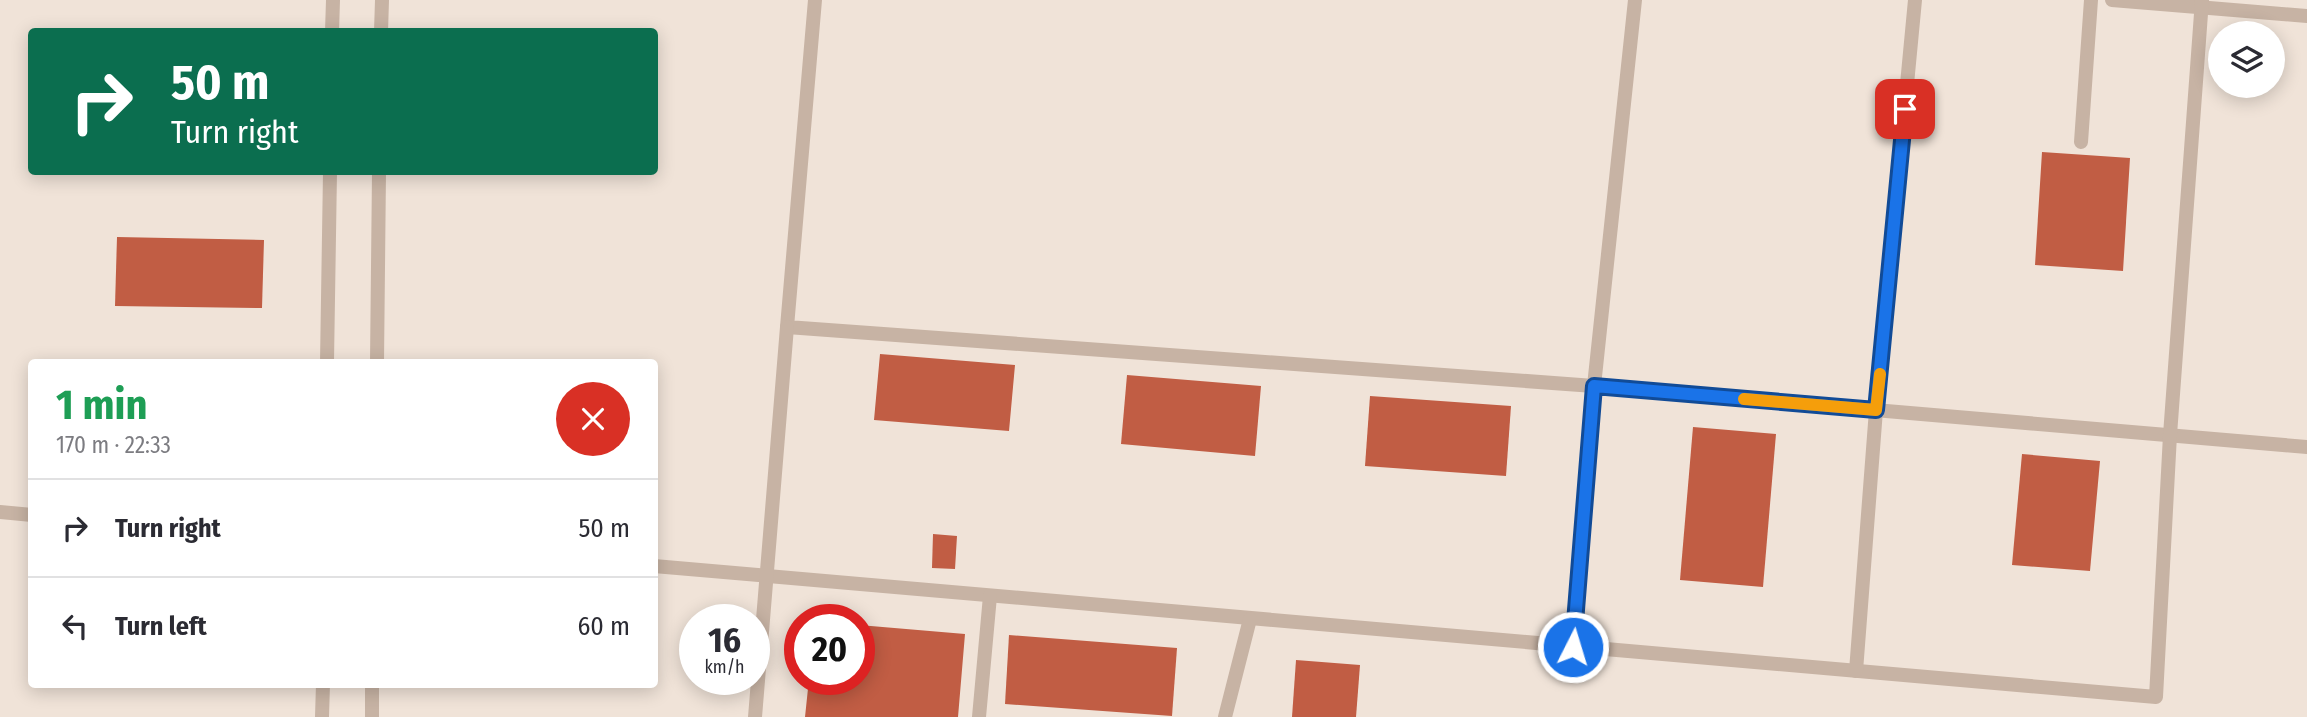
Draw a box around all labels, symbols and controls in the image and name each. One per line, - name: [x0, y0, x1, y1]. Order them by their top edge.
- map controls: [2208, 21, 2285, 98]
- button: layers: [2208, 21, 2285, 98]
- text: 50 m: [171, 53, 269, 112]
- icon: right: [56, 56, 147, 147]
- pin: [1875, 79, 1935, 139]
- icon: arrive: [1886, 90, 1924, 128]
- text: Turn right: [171, 113, 298, 151]
- text: 1 min: [56, 380, 147, 430]
- button: close: [556, 382, 630, 456]
- text: 170 m · 22:33: [56, 431, 171, 459]
- icon: right: [56, 509, 94, 547]
- text: Turn right: [115, 513, 221, 544]
- text: 50 m: [578, 513, 630, 544]
- speed limit sign: 20: [784, 604, 875, 695]
- icon: left: [56, 607, 94, 645]
- position arrow: [1536, 610, 1610, 684]
- text: Turn left: [115, 611, 207, 642]
- text: 60 m: [577, 611, 630, 642]
- text: 16: [708, 619, 741, 661]
- text: km/h: [704, 656, 745, 678]

